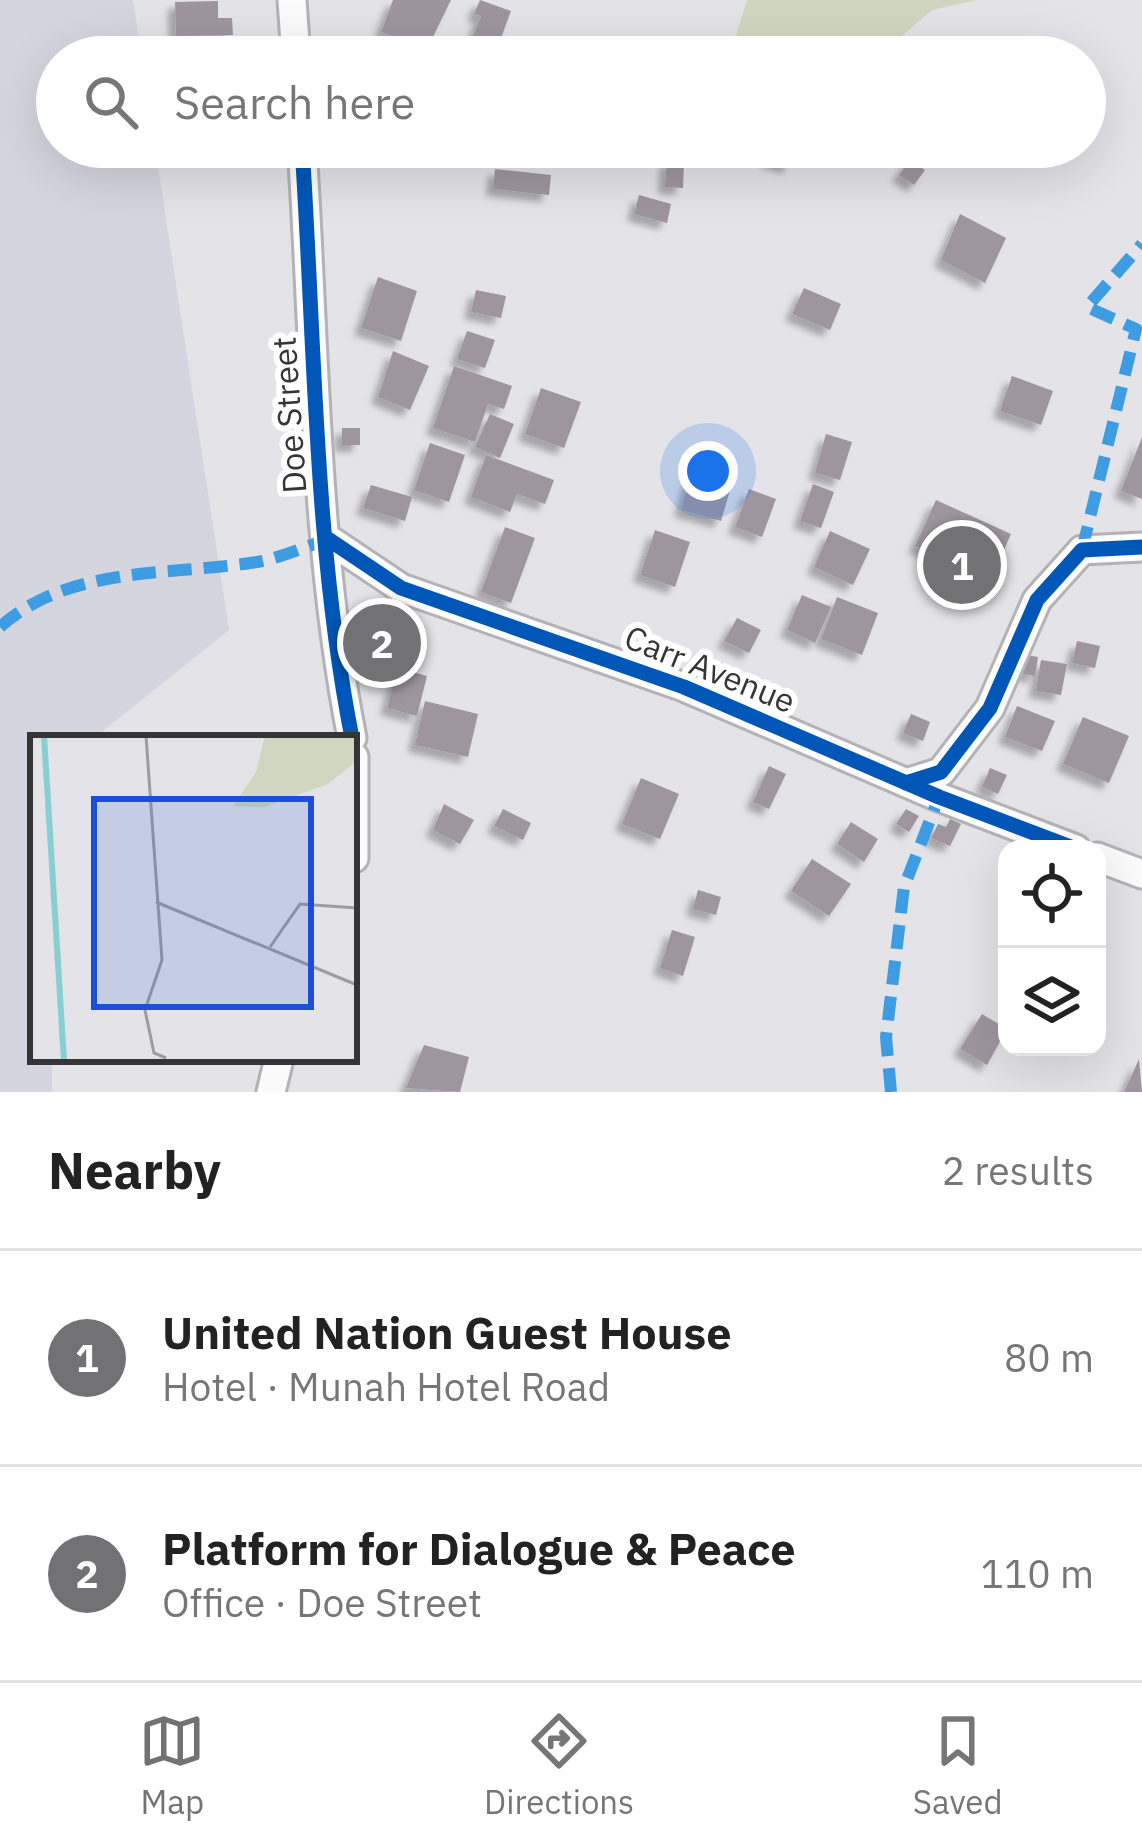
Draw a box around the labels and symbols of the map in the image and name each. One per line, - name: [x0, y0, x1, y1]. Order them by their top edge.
- street label: Doe Street: [262, 335, 315, 495]
- your location: [678, 441, 738, 501]
- pin: 1: [923, 520, 1001, 610]
- pin: 2: [343, 598, 421, 688]
- street label: Carr Avenue: [619, 615, 802, 722]
- inset map: [30, 735, 357, 1062]

